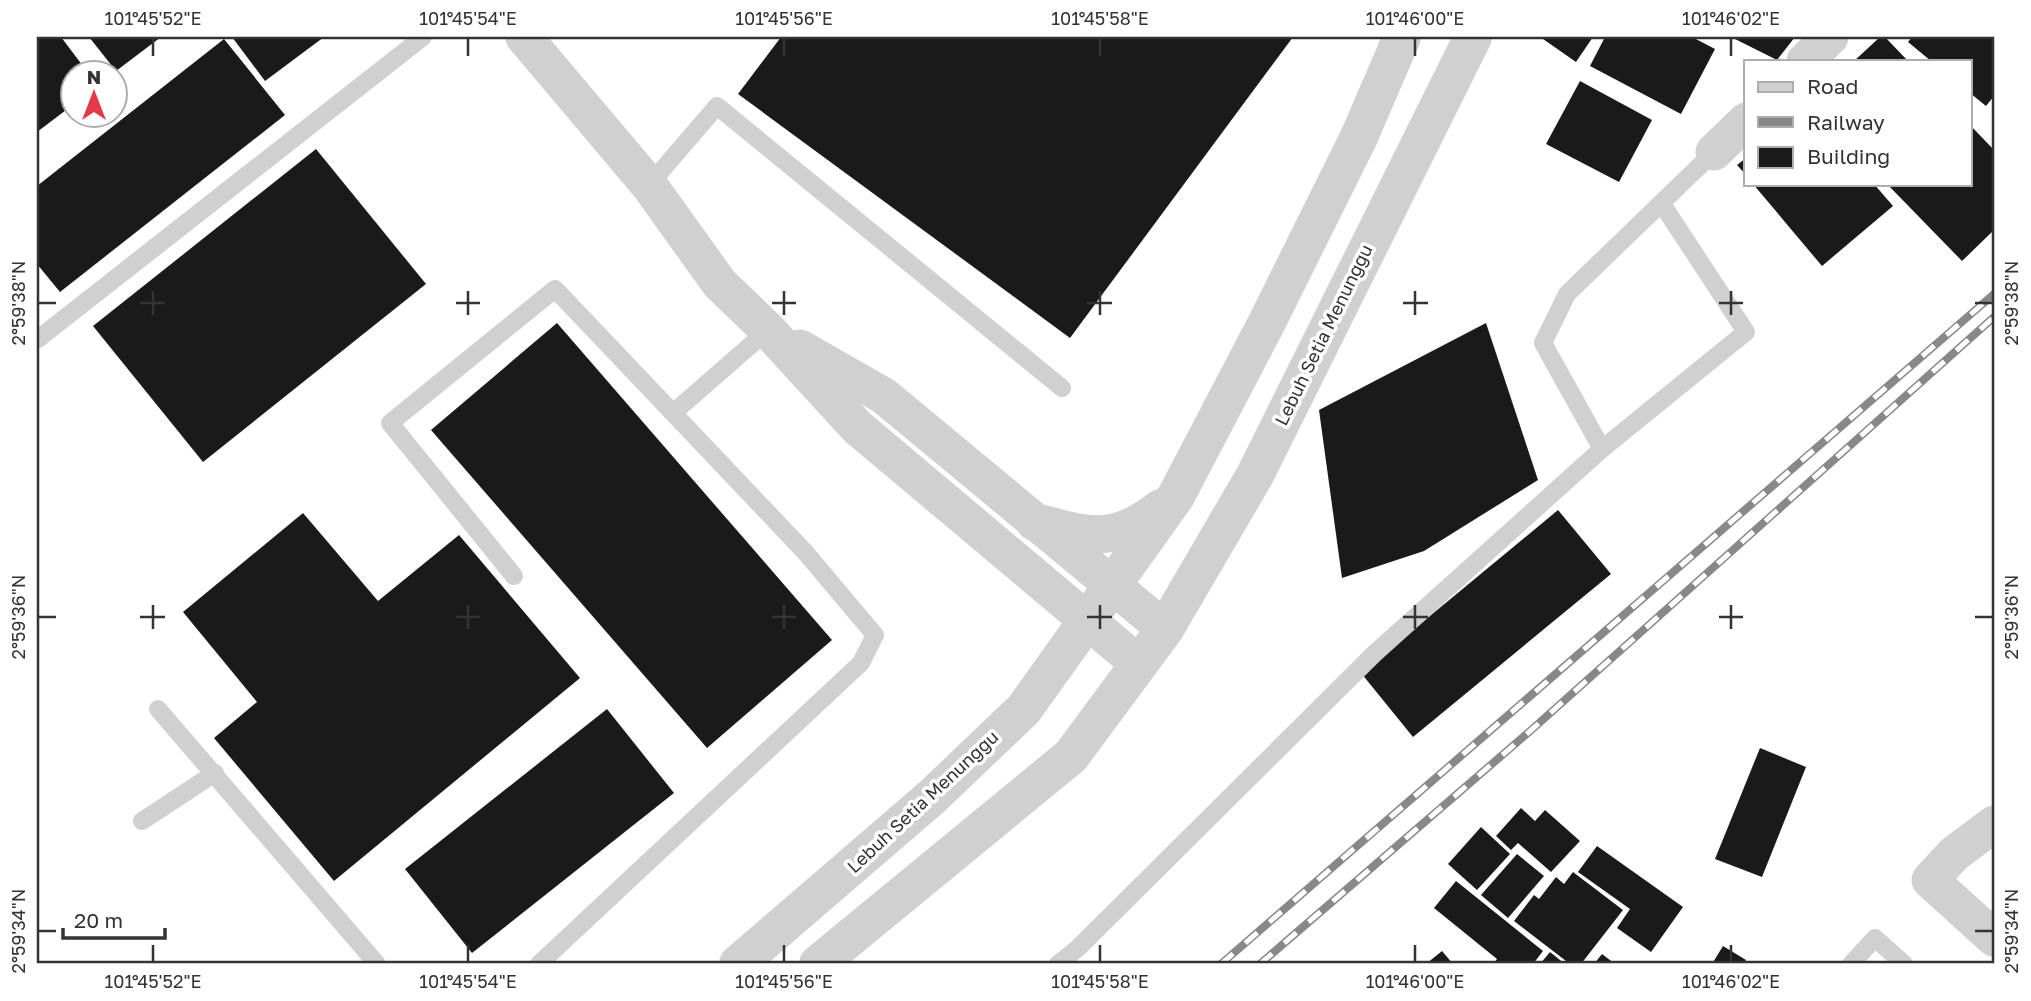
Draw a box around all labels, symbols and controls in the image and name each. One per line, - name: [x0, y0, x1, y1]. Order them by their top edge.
- text: 101°45'52"E: [105, 7, 201, 29]
- text: 101°45'54"E: [419, 7, 517, 29]
- text: 101°45'56"E: [735, 7, 833, 29]
- text: 101°45'58"E: [1051, 7, 1149, 29]
- text: 101°46'00"E: [1366, 7, 1464, 29]
- text: 101°46'02"E: [1682, 7, 1780, 29]
- north arrow: [60, 60, 130, 130]
- legend: [1744, 60, 1972, 186]
- text: N: [87, 65, 101, 88]
- text: Road: [1807, 73, 1858, 99]
- text: Railway: [1807, 109, 1885, 135]
- text: Building: [1807, 143, 1890, 169]
- street label: Lebuh Setia Menunggu: [1270, 240, 1377, 429]
- text: 2°59'38"N: [7, 261, 29, 345]
- text: 2°59'38"N: [2000, 261, 2022, 345]
- text: 2°59'36"N: [7, 575, 29, 659]
- text: 2°59'36"N: [2000, 575, 2022, 659]
- street label: Lebuh Setia Menunggu: [842, 725, 1002, 877]
- text: 2°59'34"N: [7, 889, 29, 973]
- text: 2°59'34"N: [2000, 889, 2022, 973]
- scale bar: [63, 896, 164, 940]
- text: 20 m: [74, 907, 123, 933]
- text: 101°45'52"E: [105, 970, 201, 992]
- text: 101°45'54"E: [419, 970, 517, 992]
- text: 101°45'56"E: [735, 970, 833, 992]
- text: 101°45'58"E: [1051, 970, 1149, 992]
- text: 101°46'00"E: [1366, 970, 1464, 992]
- text: 101°46'02"E: [1682, 970, 1780, 992]

